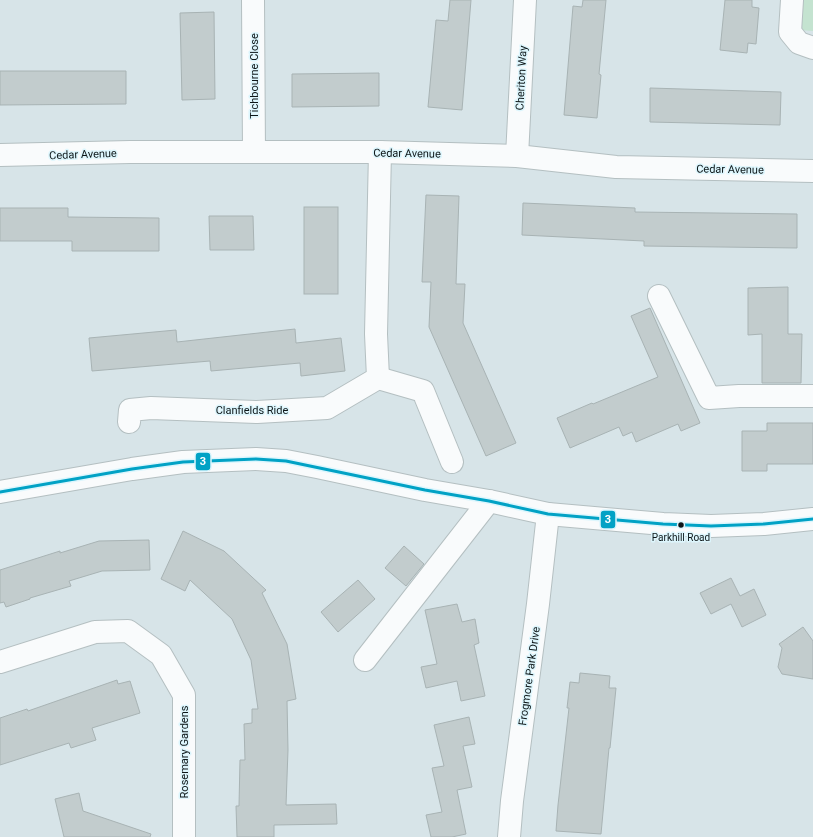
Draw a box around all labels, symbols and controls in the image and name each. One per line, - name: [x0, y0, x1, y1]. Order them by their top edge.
- street label: Tichbourne Close: [248, 33, 261, 119]
- street label: Cheriton Way: [513, 45, 530, 111]
- street label: Cedar Avenue: [373, 146, 441, 161]
- street label: Cedar Avenue: [49, 147, 117, 162]
- street label: Cedar Avenue: [696, 162, 764, 177]
- street label: Clanfields Ride: [216, 404, 288, 417]
- line badge: 3: [195, 452, 211, 471]
- text: 3: [200, 455, 206, 468]
- line badge: 3: [600, 510, 616, 529]
- text: 3: [605, 513, 611, 526]
- marker: Parkhill Road: [676, 520, 686, 530]
- place label: Parkhill Road: [652, 532, 710, 543]
- street label: Frogmore Park Drive: [516, 626, 543, 726]
- street label: Rosemary Gardens: [178, 705, 191, 798]

